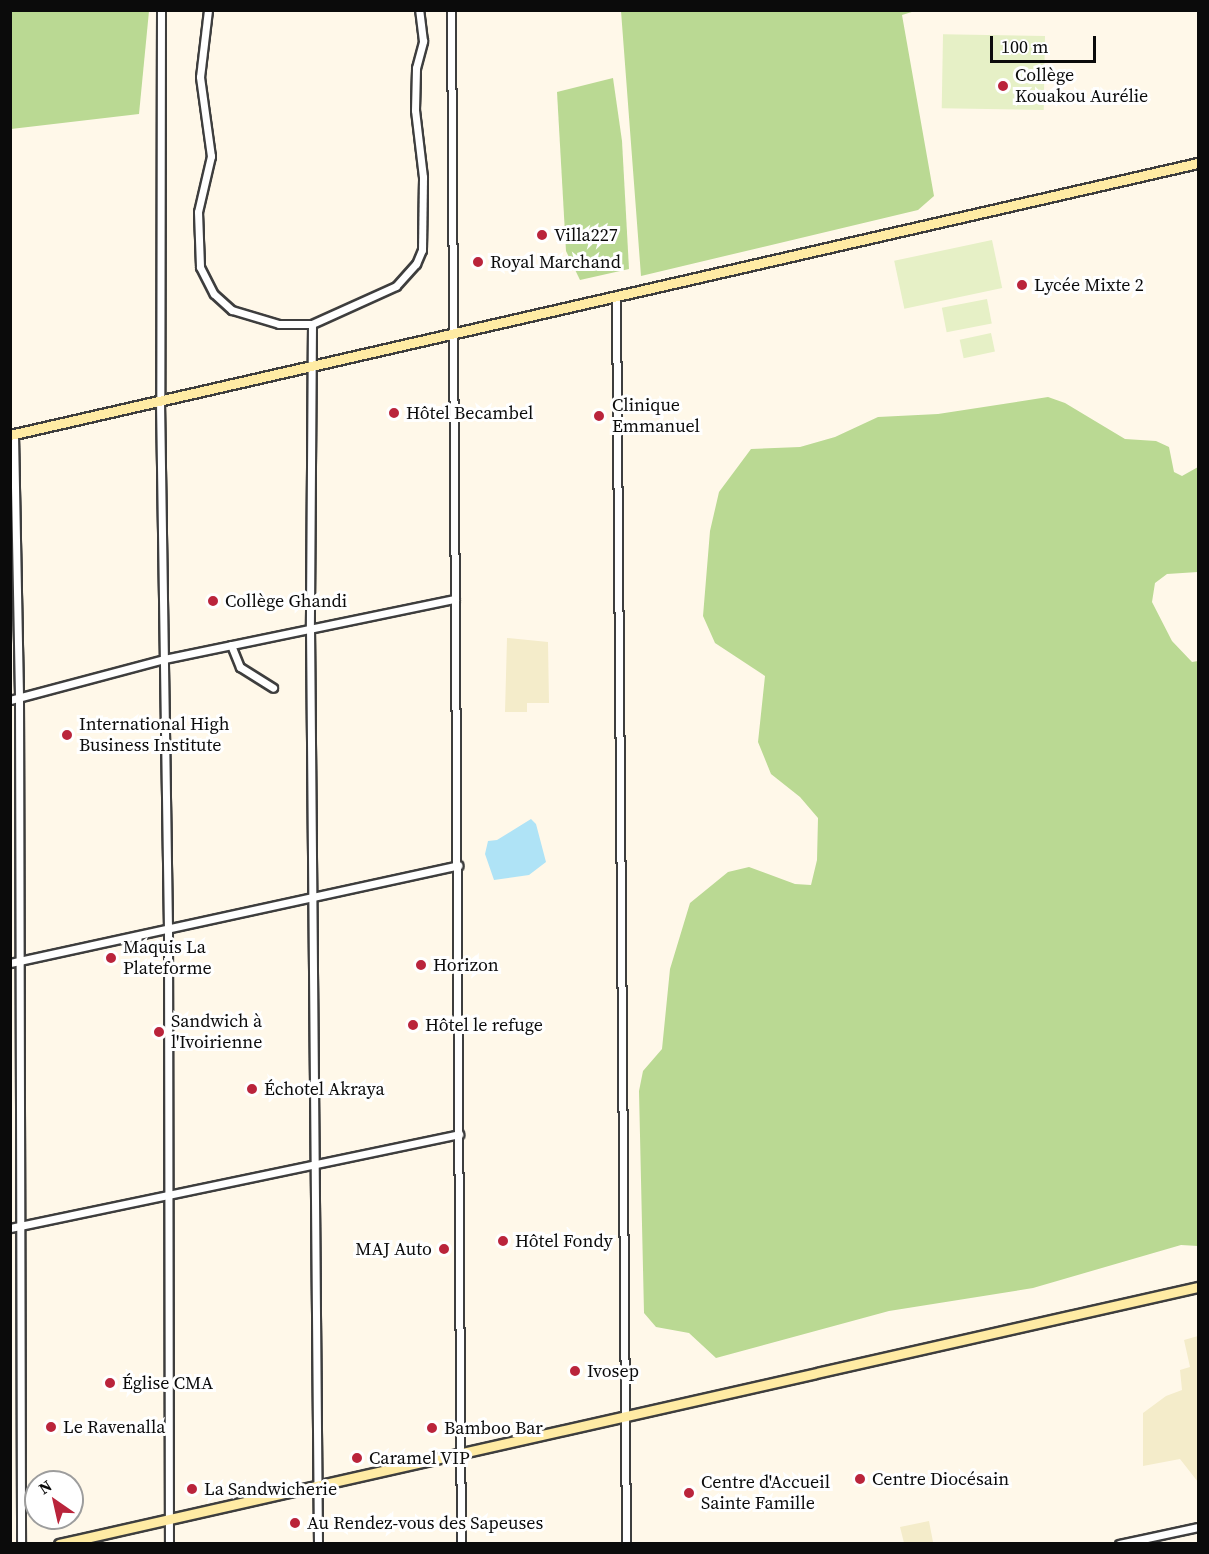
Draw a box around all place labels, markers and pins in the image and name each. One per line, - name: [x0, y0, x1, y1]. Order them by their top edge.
- place label: Collège Kouakou Aurélie: [1015, 65, 1148, 107]
- marker: Collège Kouakou Aurélie: [996, 79, 1010, 93]
- place label: Villa227: [554, 224, 618, 246]
- marker: Villa227: [535, 228, 549, 242]
- place label: Royal Marchand: [490, 251, 621, 273]
- marker: Royal Marchand: [471, 255, 485, 269]
- place label: Lycée Mixte 2: [1034, 274, 1144, 296]
- marker: Lycée Mixte 2: [1015, 278, 1029, 292]
- place label: Clinique Emmanuel: [612, 395, 700, 438]
- place label: Hôtel Becambel: [406, 402, 533, 424]
- marker: Hôtel Becambel: [387, 406, 401, 420]
- marker: Clinique Emmanuel: [590, 407, 608, 425]
- place label: Collège Ghandi: [225, 590, 347, 612]
- marker: Collège Ghandi: [206, 594, 220, 608]
- place label: International High Business Institute: [79, 714, 229, 756]
- marker: International High Business Institute: [60, 728, 74, 742]
- place label: Maquis La Plateforme: [123, 937, 212, 980]
- marker: Maquis La Plateforme: [104, 951, 118, 965]
- place label: Horizon: [433, 954, 499, 976]
- marker: Horizon: [414, 958, 428, 972]
- place label: Sandwich à l'Ivoirienne: [171, 1011, 262, 1054]
- place label: Hôtel le refuge: [425, 1014, 543, 1036]
- marker: Hôtel le refuge: [406, 1018, 420, 1032]
- marker: Sandwich à l'Ivoirienne: [152, 1025, 166, 1039]
- place label: Échotel Akraya: [264, 1078, 385, 1100]
- marker: Échotel Akraya: [245, 1082, 259, 1096]
- place label: Hôtel Fondy: [515, 1230, 613, 1252]
- marker: Hôtel Fondy: [496, 1234, 510, 1248]
- place label: MAJ Auto: [355, 1238, 432, 1260]
- marker: MAJ Auto: [437, 1242, 451, 1256]
- place label: Ivosep: [587, 1360, 639, 1382]
- marker: Ivosep: [568, 1364, 582, 1378]
- place label: Église CMA: [122, 1372, 213, 1394]
- marker: Église CMA: [103, 1376, 117, 1390]
- place label: Le Ravenalla: [63, 1416, 165, 1438]
- place label: Bamboo Bar: [444, 1417, 543, 1439]
- marker: Le Ravenalla: [44, 1420, 58, 1434]
- marker: Bamboo Bar: [425, 1421, 439, 1435]
- place label: Caramel VIP: [369, 1447, 470, 1469]
- marker: Caramel VIP: [350, 1451, 364, 1465]
- place label: Centre Diocésain: [872, 1468, 1009, 1490]
- place label: Centre d'Accueil Sainte Famille: [701, 1472, 830, 1514]
- marker: Centre Diocésain: [853, 1472, 867, 1486]
- place label: La Sandwicherie: [204, 1478, 337, 1500]
- marker: La Sandwicherie: [185, 1482, 199, 1496]
- marker: Centre d'Accueil Sainte Famille: [682, 1486, 696, 1500]
- place label: Au Rendez-vous des Sapeuses: [307, 1512, 543, 1534]
- marker: Au Rendez-vous des Sapeuses: [288, 1516, 302, 1530]

